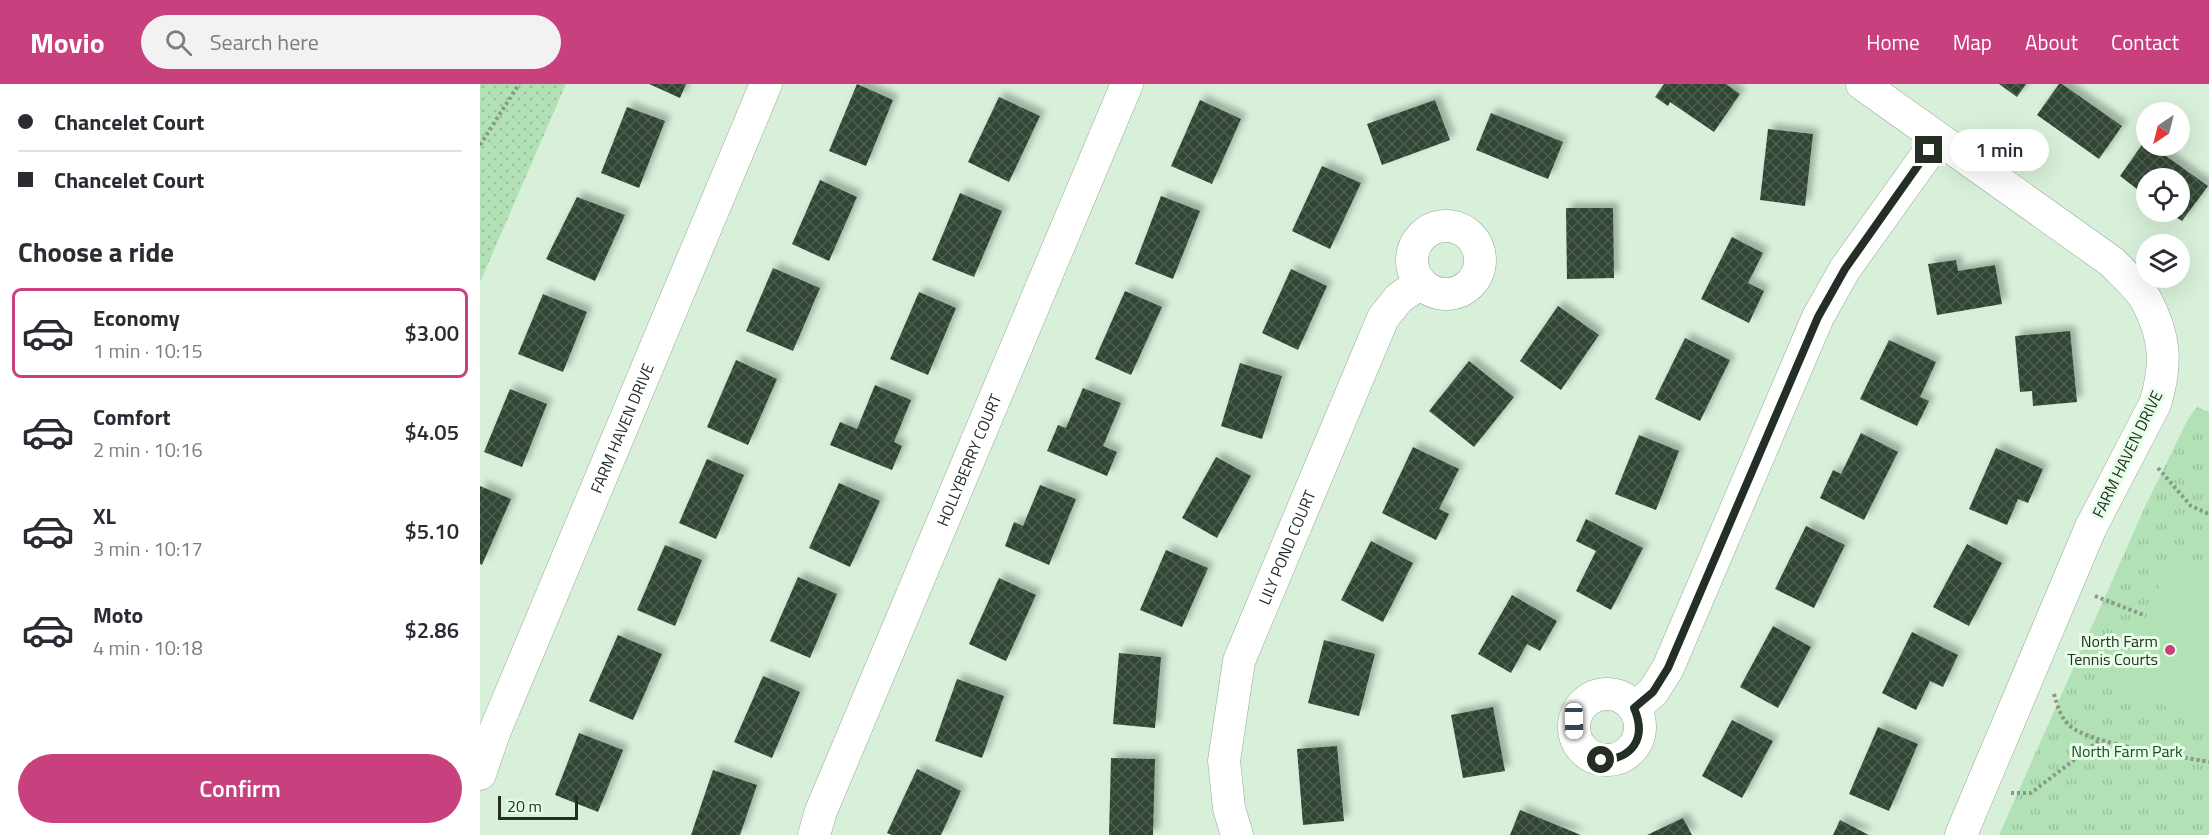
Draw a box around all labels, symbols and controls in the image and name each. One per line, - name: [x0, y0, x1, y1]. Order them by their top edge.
- search box: [141, 15, 561, 69]
- text: Movio: [30, 21, 105, 64]
- text: Search here: [210, 25, 319, 59]
- icon: search: [162, 26, 195, 59]
- text: Home: [1866, 26, 1920, 58]
- text: Map: [1953, 26, 1992, 58]
- text: About: [2025, 26, 2078, 58]
- text: Contact: [2111, 26, 2179, 58]
- north arrow: [2136, 102, 2190, 156]
- map controls: [2136, 102, 2190, 288]
- text: Chancelet Court: [54, 105, 204, 139]
- callout: 1 min: [1950, 129, 2049, 171]
- text: 1 min: [1975, 134, 2024, 165]
- route end: [1915, 136, 1942, 163]
- text: Chancelet Court: [54, 163, 204, 197]
- button: locate: [2136, 168, 2190, 222]
- text: Choose a ride: [18, 231, 174, 272]
- button: layers: [2136, 234, 2190, 288]
- text: Economy: [93, 301, 180, 335]
- icon: car: [21, 306, 75, 360]
- text: $3.00: [404, 316, 459, 350]
- text: 1 min · 10:15: [93, 335, 203, 366]
- street label: FARM HAVEN DRIVE: [584, 359, 660, 497]
- street label: FARM HAVEN DRIVE: [2086, 386, 2168, 522]
- street label: HOLLYBERRY COURT: [930, 389, 1008, 530]
- text: Comfort: [93, 400, 171, 434]
- icon: car: [21, 405, 75, 459]
- text: $4.05: [404, 415, 459, 449]
- text: 2 min · 10:16: [93, 434, 203, 465]
- street label: LILY POND COURT: [1252, 486, 1322, 608]
- text: XL: [93, 499, 116, 533]
- icon: car: [21, 504, 75, 558]
- text: $5.10: [404, 514, 459, 548]
- text: 3 min · 10:17: [93, 533, 203, 564]
- text: Moto: [93, 598, 143, 632]
- icon: car: [21, 603, 75, 657]
- text: $2.86: [404, 613, 459, 647]
- place label: North Farm Tennis Courts: [2067, 629, 2158, 671]
- text: 4 min · 10:18: [93, 632, 203, 663]
- marker: North Farm Tennis Courts: [2163, 643, 2177, 657]
- car: [1565, 703, 1583, 739]
- park label: North Farm Park: [2071, 739, 2183, 763]
- route start: [1587, 746, 1614, 773]
- button: Confirm: [18, 754, 462, 823]
- scale bar: [498, 793, 578, 820]
- text: 20 m: [507, 794, 542, 818]

